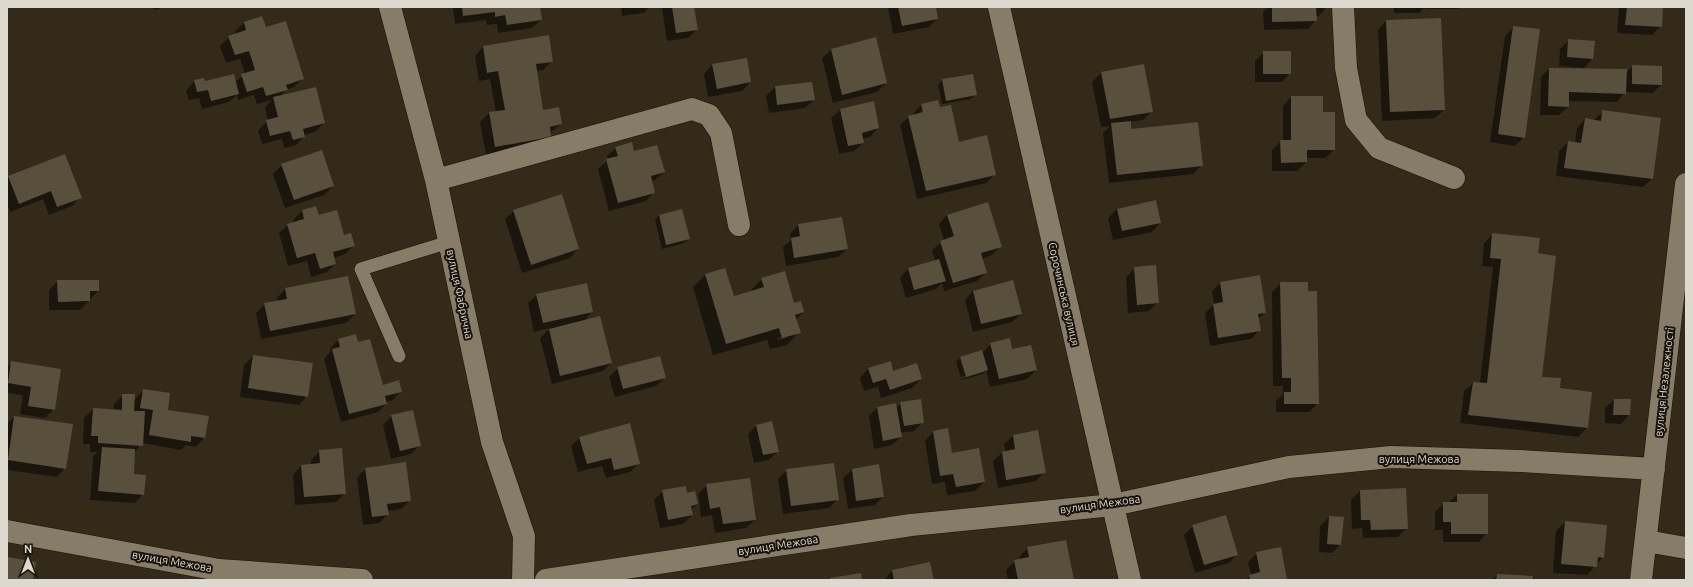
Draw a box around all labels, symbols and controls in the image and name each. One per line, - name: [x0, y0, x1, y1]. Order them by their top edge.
- street label: Сорочинська вулиця: [1046, 241, 1082, 347]
- street label: вулиця Фабрична: [445, 248, 475, 340]
- street label: вулиця Незалежності: [1652, 327, 1676, 437]
- street label: вулиця Межова: [1379, 453, 1459, 465]
- street label: вулиця Межова: [1059, 492, 1141, 516]
- street label: вулиця Межова: [737, 533, 819, 557]
- north arrow: [8, 539, 48, 579]
- text: N: [24, 543, 32, 555]
- street label: вулиця Межова: [131, 548, 213, 574]

